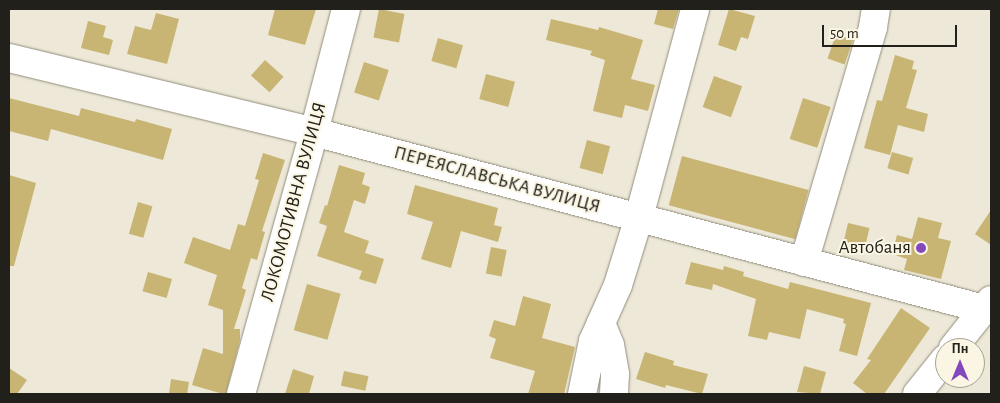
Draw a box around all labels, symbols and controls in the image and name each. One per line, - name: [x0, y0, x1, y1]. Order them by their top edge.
- scale bar: [825, 15, 960, 47]
- text: 50 m: [830, 26, 859, 41]
- street label: ЛОКОМОТИВНА ВУЛИЦЯ: [256, 100, 332, 304]
- street label: ПЕРЕЯСЛАВСЬКА ВУЛИЦЯ: [391, 141, 603, 219]
- place label: Автобаня: [839, 237, 911, 259]
- marker: Автобаня: [915, 242, 927, 254]
- north arrow: [935, 338, 985, 388]
- text: Пн: [951, 342, 969, 356]

